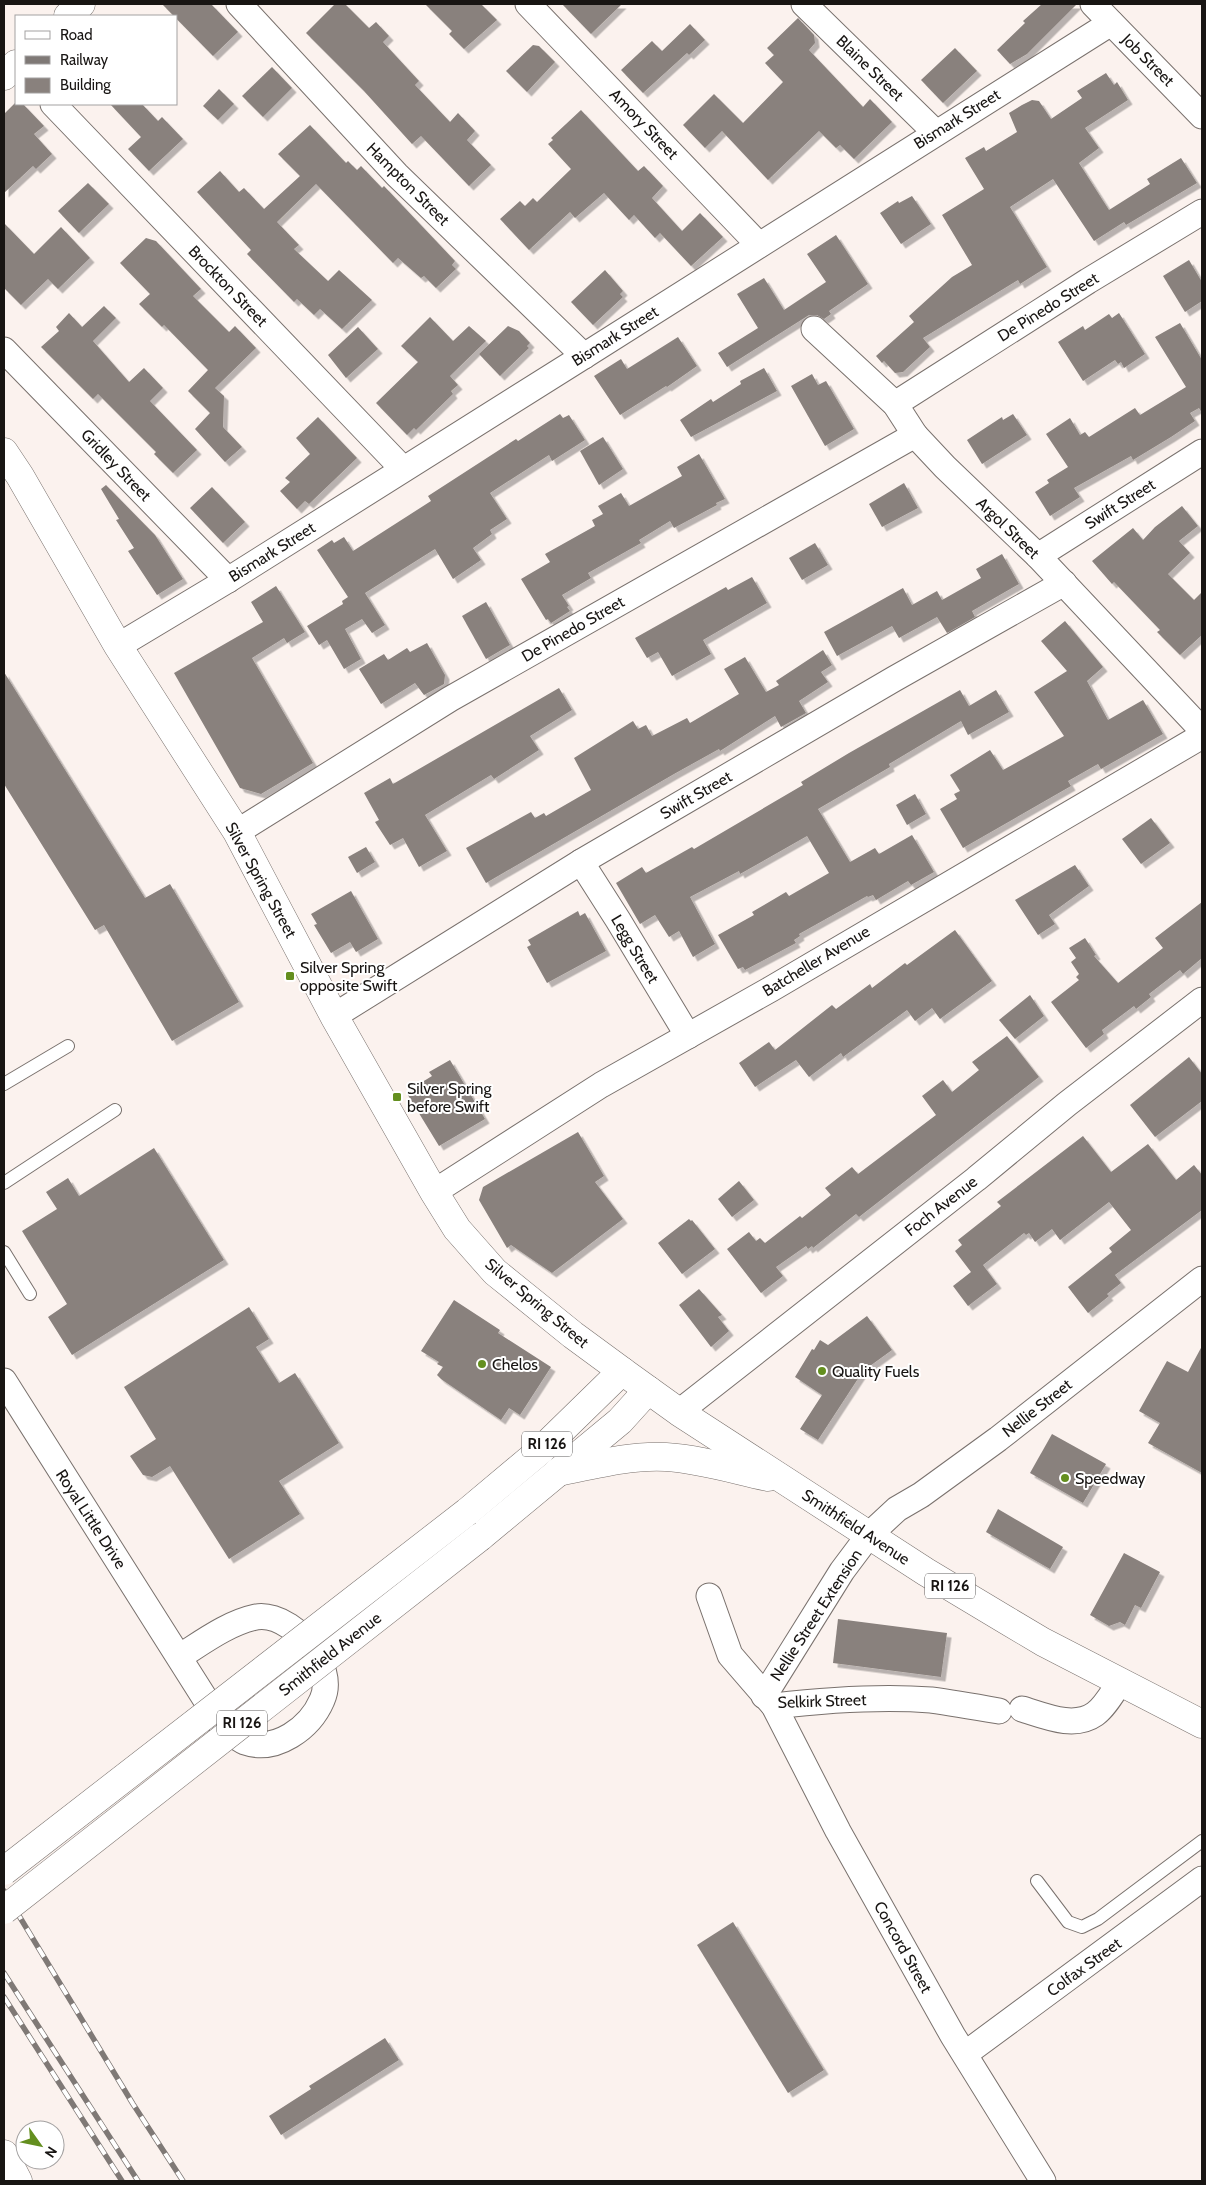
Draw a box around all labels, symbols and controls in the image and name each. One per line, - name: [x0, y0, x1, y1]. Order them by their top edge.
- legend: [15, 15, 178, 105]
- text: Road: [60, 26, 93, 44]
- street label: Job Street: [1117, 29, 1179, 91]
- street label: Blaine Street: [832, 31, 908, 105]
- text: Railway: [60, 51, 109, 69]
- text: Building: [60, 76, 111, 94]
- street label: Amory Street: [606, 85, 683, 164]
- street label: Bismark Street: [910, 85, 1004, 153]
- street label: Hampton Street: [363, 139, 454, 230]
- street label: Brockton Street: [185, 242, 272, 331]
- street label: De Pinedo Street: [994, 268, 1102, 346]
- street label: Bismark Street: [568, 302, 662, 370]
- street label: Gridley Street: [77, 425, 155, 505]
- street label: Swift Street: [1081, 475, 1159, 533]
- street label: Argol Street: [973, 493, 1044, 563]
- street label: Bismark Street: [225, 518, 319, 586]
- street label: De Pinedo Street: [518, 592, 628, 666]
- street label: Swift Street: [657, 767, 736, 823]
- street label: Silver Spring Street: [221, 819, 301, 942]
- street label: Legg Street: [607, 911, 663, 987]
- street label: Batcheller Avenue: [759, 922, 873, 1000]
- place label: Silver Spring opposite Swift: [300, 958, 398, 995]
- marker: Silver Spring opposite Swift: [284, 970, 296, 982]
- place label: Silver Spring before Swift: [407, 1079, 492, 1116]
- marker: Silver Spring before Swift: [391, 1091, 403, 1103]
- street label: Foch Avenue: [901, 1172, 981, 1240]
- street label: Silver Spring Street: [481, 1254, 593, 1352]
- place label: Chelos: [492, 1355, 538, 1374]
- marker: Chelos: [476, 1358, 488, 1370]
- place label: Quality Fuels: [832, 1362, 920, 1381]
- marker: Quality Fuels: [816, 1365, 828, 1377]
- street label: Nellie Street: [998, 1375, 1076, 1441]
- road number: RI 126: [522, 1432, 572, 1456]
- street label: Royal Little Drive: [52, 1466, 130, 1572]
- place label: Speedway: [1075, 1469, 1145, 1488]
- marker: Speedway: [1059, 1472, 1071, 1484]
- street label: Smithfield Avenue: [799, 1485, 913, 1569]
- street label: Nellie Street Extension: [766, 1545, 866, 1684]
- road number: RI 126: [925, 1574, 975, 1598]
- street label: Smithfield Avenue: [275, 1608, 385, 1700]
- street label: Selkirk Street: [777, 1690, 867, 1712]
- road number: RI 126: [217, 1710, 267, 1736]
- street label: Concord Street: [870, 1898, 936, 1997]
- street label: Colfax Street: [1043, 1933, 1125, 2000]
- north arrow: [15, 2120, 65, 2170]
- text: N: [41, 2143, 61, 2161]

